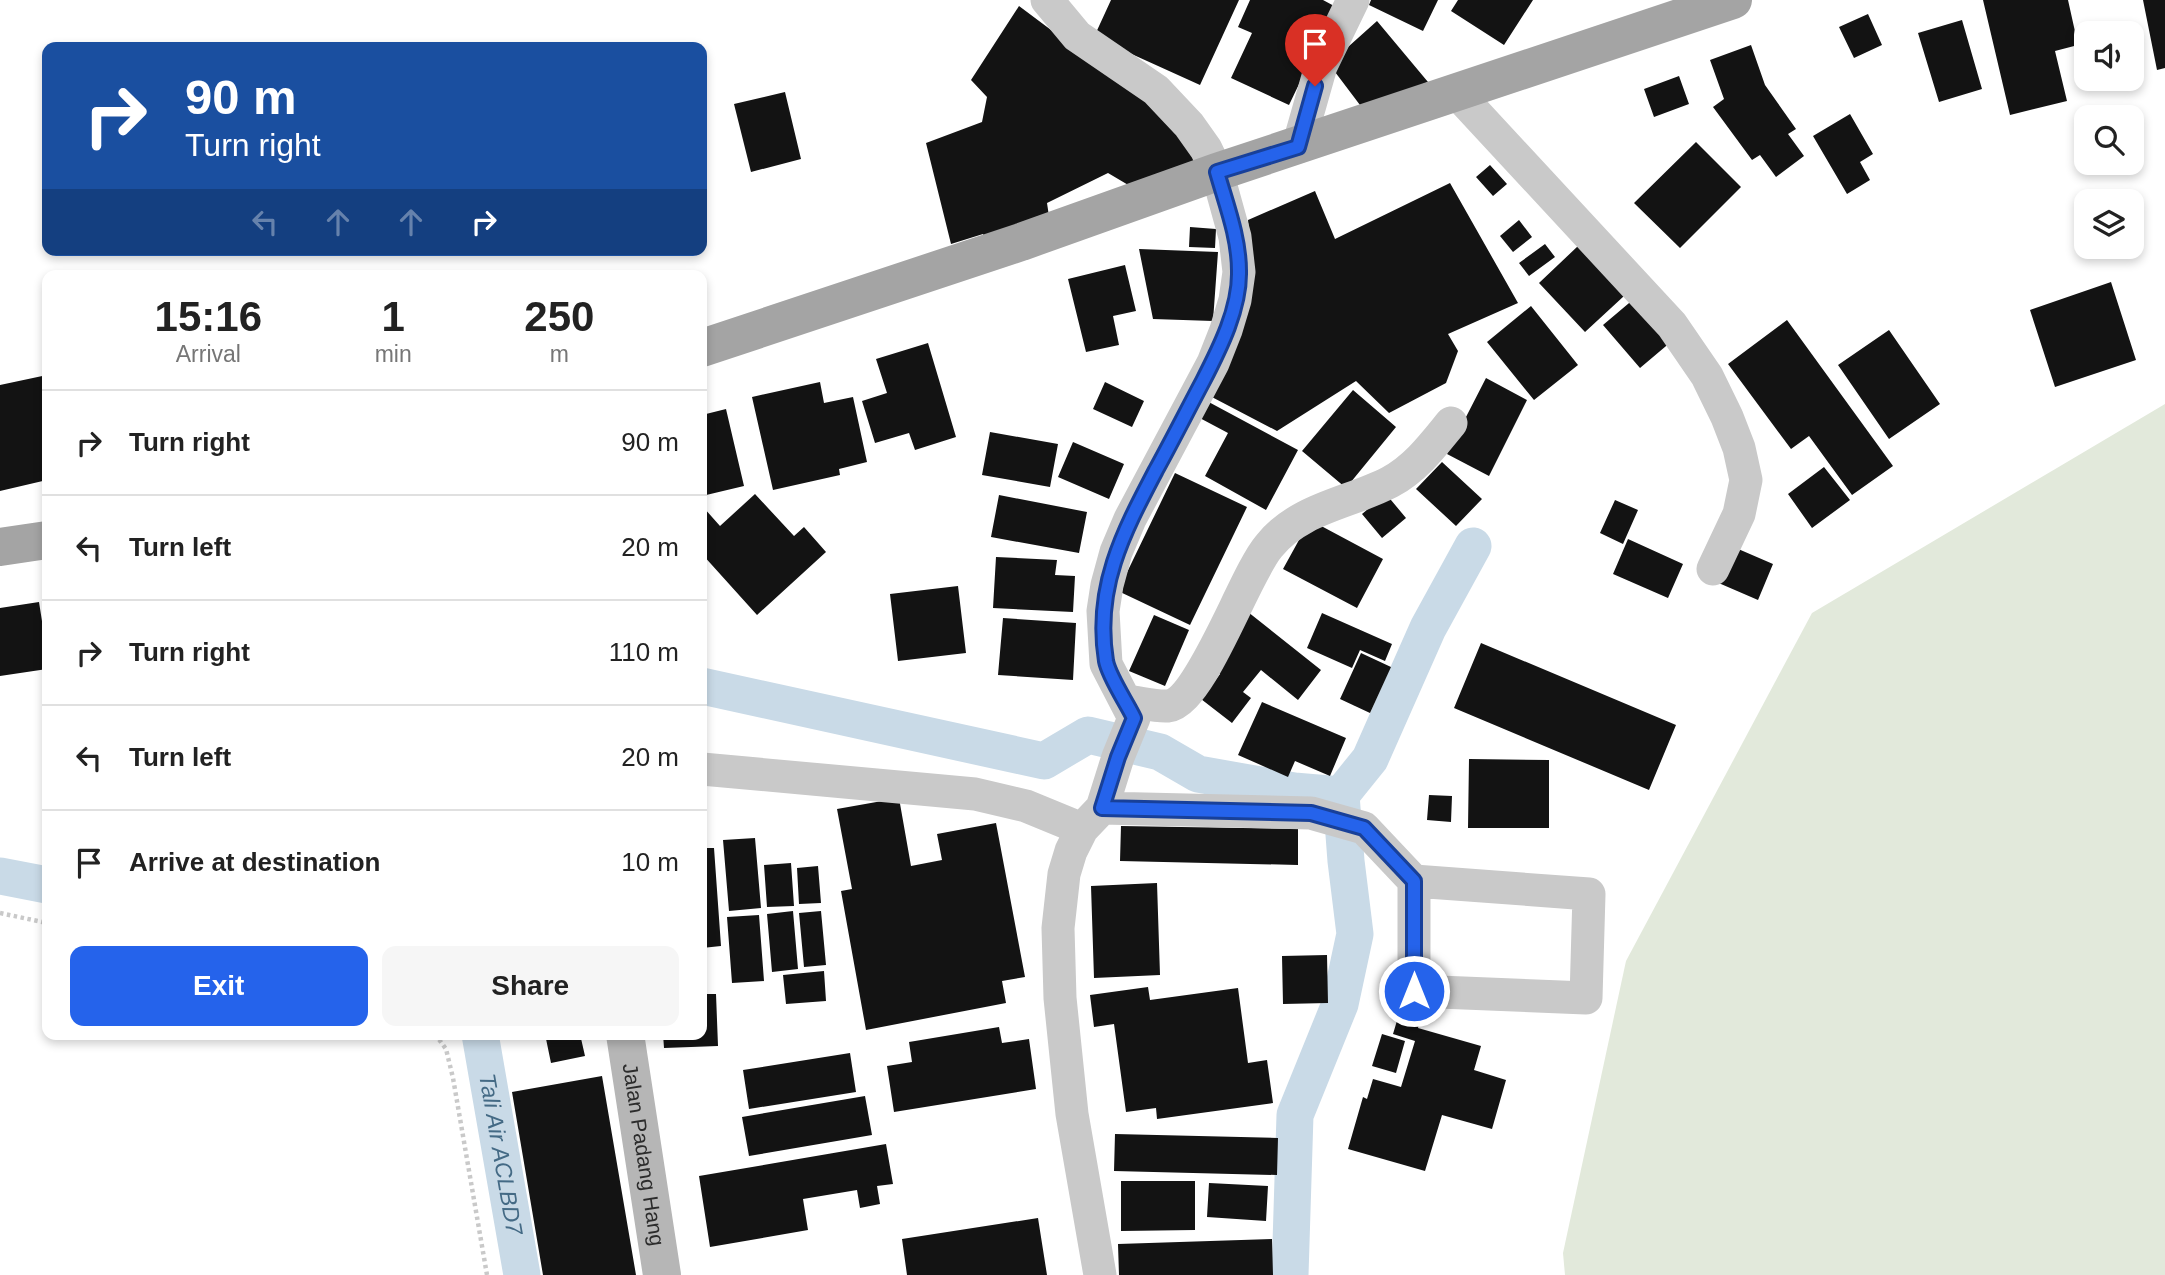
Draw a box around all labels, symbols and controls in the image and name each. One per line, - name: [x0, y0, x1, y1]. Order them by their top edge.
- pin: [1285, 14, 1345, 86]
- map controls: [2074, 21, 2144, 259]
- button: sound: [2074, 21, 2144, 91]
- icon: arrive: [1296, 25, 1334, 63]
- icon: right: [70, 70, 161, 161]
- text: 90 m: [185, 70, 297, 124]
- button: search: [2074, 105, 2144, 175]
- text: Turn right: [185, 127, 321, 163]
- button: layers: [2074, 189, 2144, 259]
- icon: left: [246, 203, 284, 241]
- icon: ahead: [319, 203, 357, 241]
- icon: ahead: [392, 203, 430, 241]
- icon: right: [465, 203, 503, 241]
- text: 15:16: [155, 293, 262, 340]
- text: 1: [381, 293, 405, 340]
- text: 250: [524, 293, 594, 340]
- text: Arrival: [176, 341, 241, 367]
- text: min: [375, 341, 412, 367]
- text: m: [550, 341, 569, 367]
- icon: right: [70, 424, 108, 462]
- text: Turn right: [129, 427, 250, 457]
- text: 90 m: [621, 427, 679, 457]
- icon: left: [70, 529, 108, 567]
- text: Turn left: [129, 532, 231, 562]
- text: 20 m: [621, 532, 679, 562]
- icon: right: [70, 634, 108, 672]
- text: Turn right: [129, 637, 250, 667]
- text: 110 m: [609, 637, 679, 667]
- icon: left: [70, 739, 108, 777]
- text: Turn left: [129, 742, 231, 772]
- text: 20 m: [621, 742, 679, 772]
- icon: arrive: [70, 844, 108, 882]
- text: Arrive at destination: [129, 847, 380, 877]
- text: 10 m: [621, 847, 679, 877]
- button: Exit: [70, 946, 368, 1026]
- button: Share: [382, 946, 679, 1026]
- position arrow: [1377, 954, 1451, 1028]
- street label: Jalan Padang Hang: [619, 1062, 669, 1247]
- water label: Tali Air ACLBD7: [474, 1071, 528, 1238]

